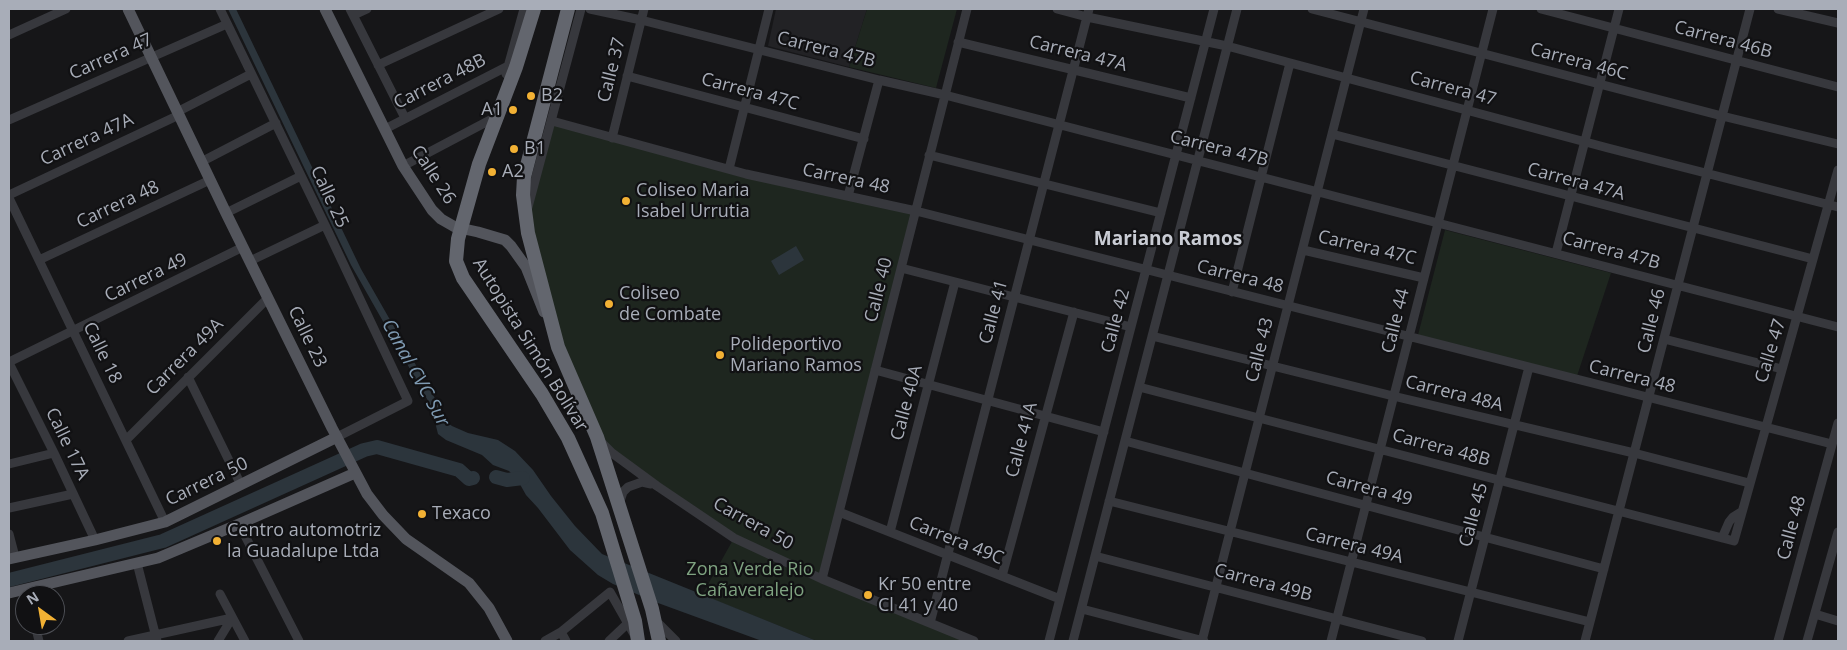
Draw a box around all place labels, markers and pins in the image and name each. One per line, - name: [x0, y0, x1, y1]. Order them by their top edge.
- place label: B2: [541, 85, 563, 107]
- marker: B2: [525, 90, 537, 102]
- place label: A1: [481, 99, 503, 121]
- marker: A1: [507, 104, 519, 116]
- place label: B1: [524, 138, 546, 160]
- marker: B1: [508, 143, 520, 155]
- place label: A2: [502, 161, 524, 183]
- marker: A2: [486, 166, 498, 178]
- place label: Coliseo Maria Isabel Urrutia: [636, 180, 750, 222]
- marker: Coliseo Maria Isabel Urrutia: [620, 195, 632, 207]
- place label: Coliseo de Combate: [619, 283, 721, 326]
- marker: Coliseo de Combate: [603, 298, 615, 310]
- place label: Polideportivo Mariano Ramos: [730, 334, 862, 376]
- marker: Polideportivo Mariano Ramos: [714, 349, 726, 361]
- place label: Texaco: [432, 503, 491, 525]
- marker: Texaco: [416, 508, 428, 520]
- place label: Centro automotriz la Guadalupe Ltda: [227, 520, 381, 562]
- marker: Centro automotriz la Guadalupe Ltda: [211, 535, 223, 547]
- place label: Kr 50 entre Cl 41 y 40: [878, 574, 971, 616]
- marker: Kr 50 entre Cl 41 y 40: [862, 589, 874, 601]

